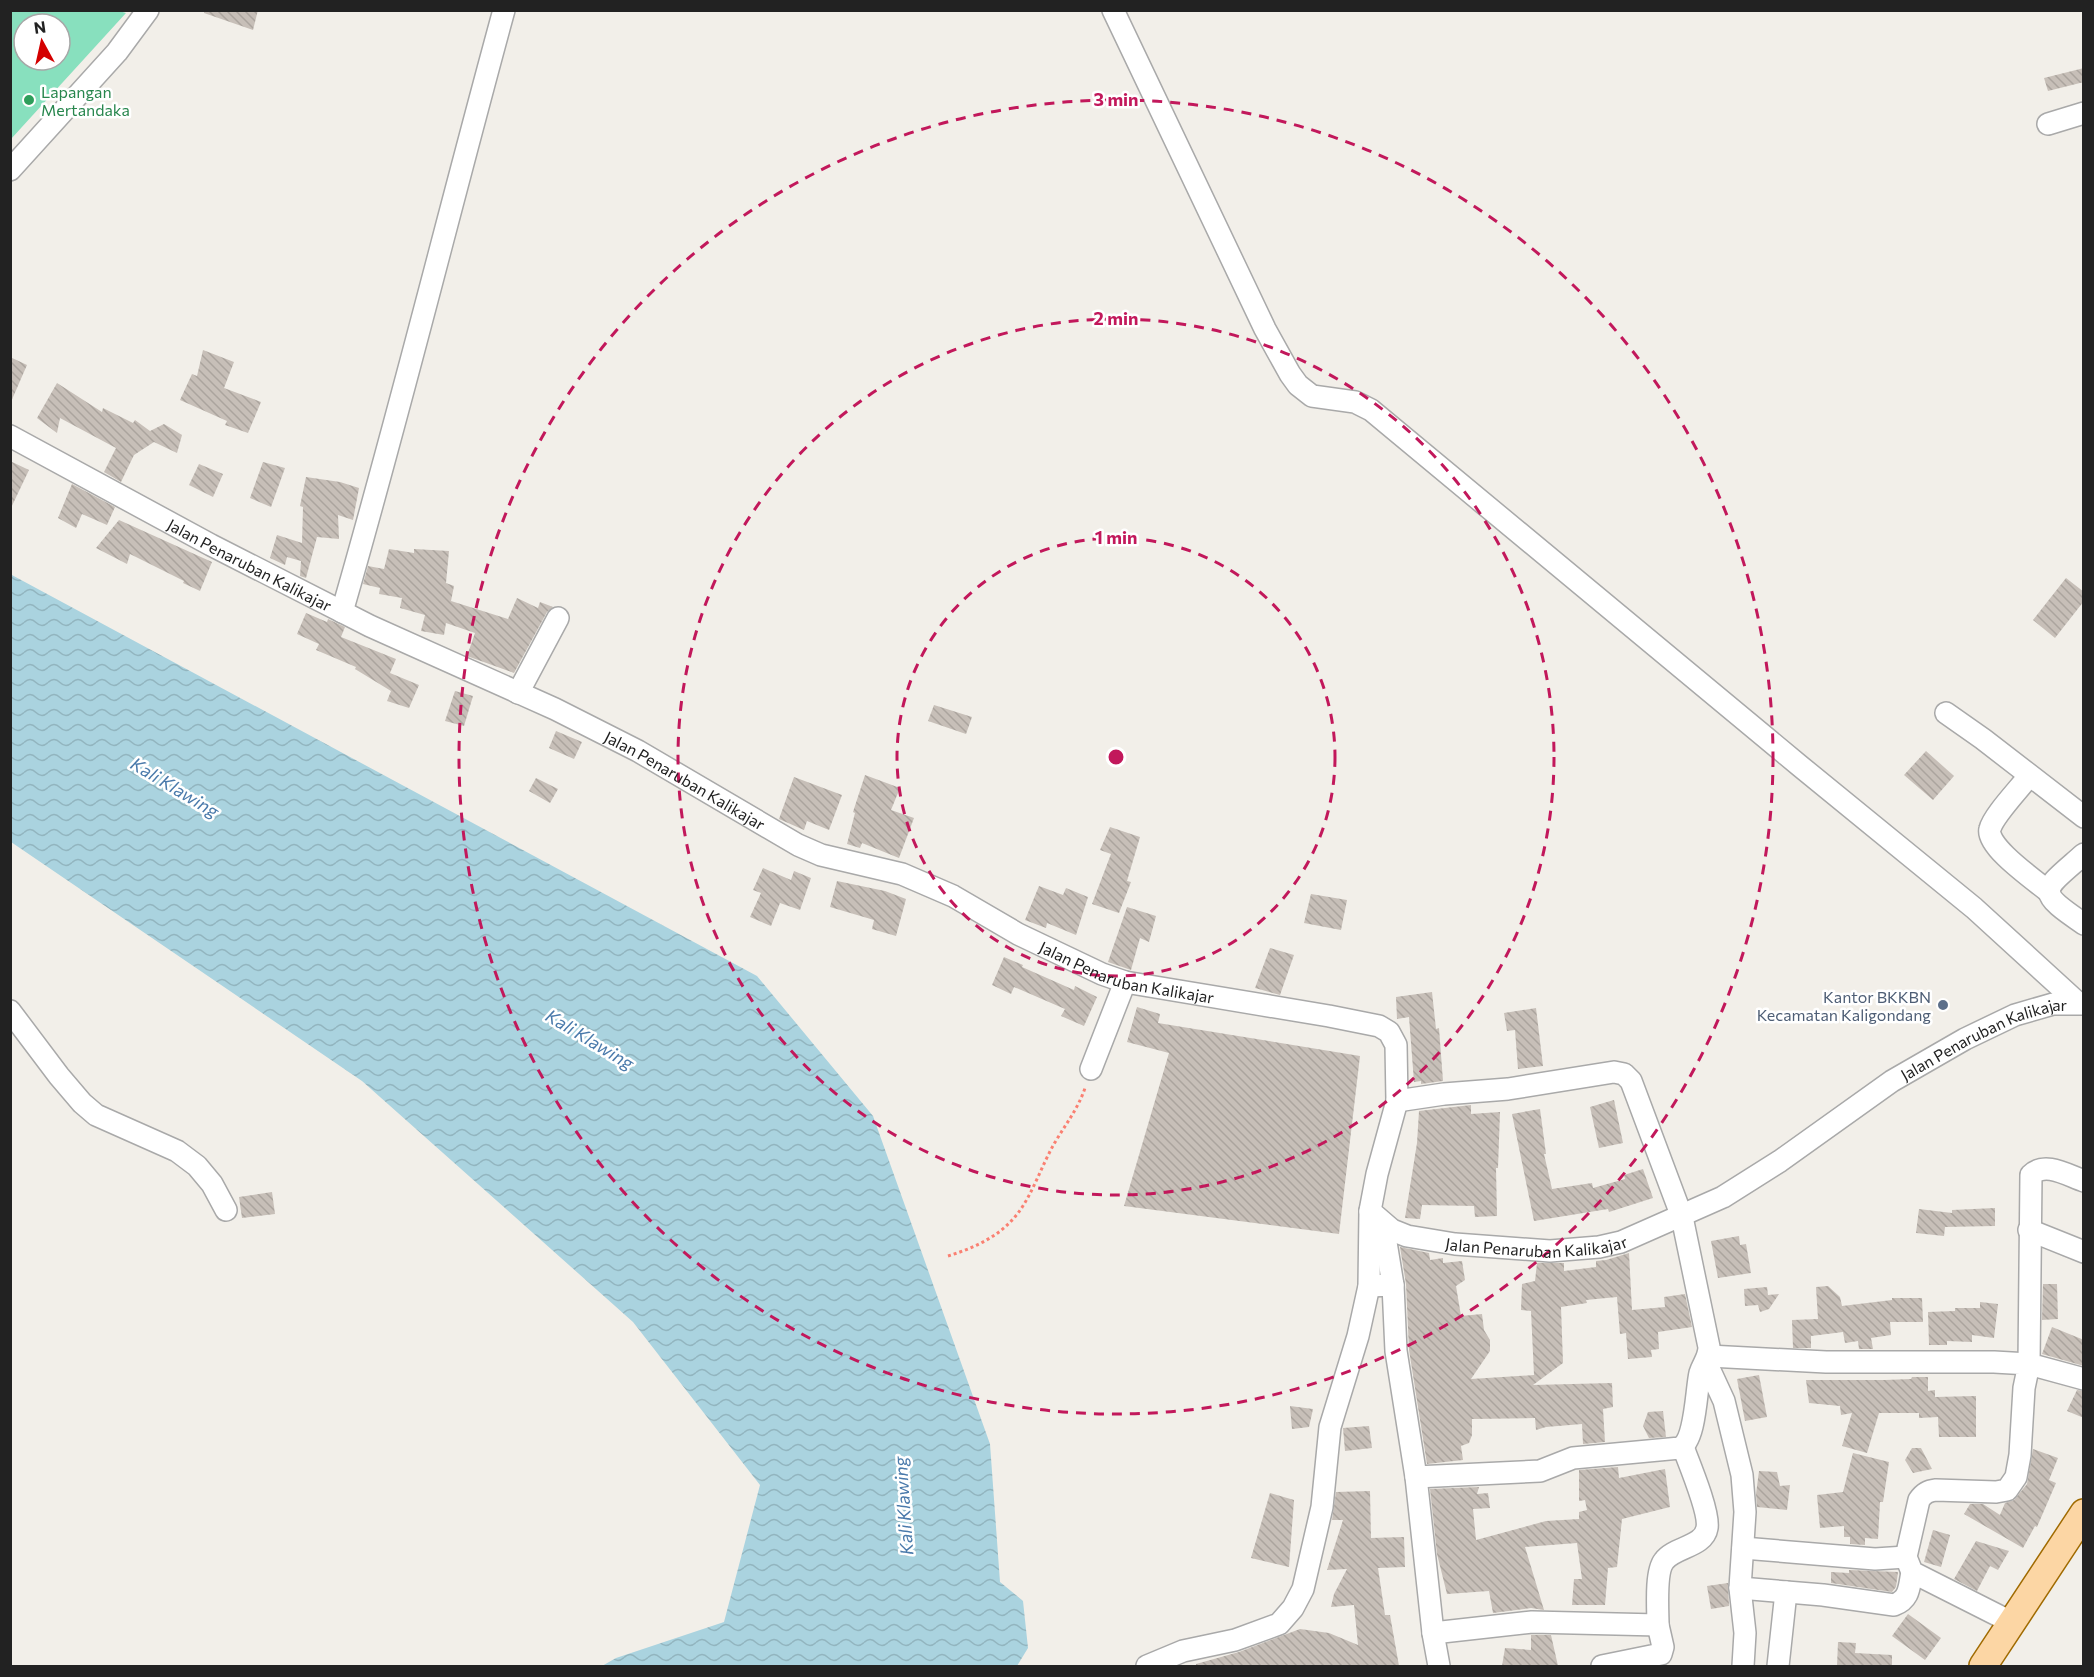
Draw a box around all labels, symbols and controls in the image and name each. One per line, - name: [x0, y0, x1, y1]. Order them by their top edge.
- north arrow: [12, 12, 72, 72]
- text: N: [33, 16, 47, 37]
- place label: Lapangan Mertandaka: [41, 82, 130, 119]
- text: 3 min: [1093, 88, 1139, 110]
- marker: Lapangan Mertandaka: [22, 93, 36, 107]
- text: 2 min: [1094, 307, 1138, 329]
- street label: Jalan Penaruban Kalikajar: [164, 514, 336, 615]
- text: 1 min: [1095, 526, 1137, 548]
- street label: Jalan Penaruban Kalikajar: [602, 726, 769, 834]
- centre of rings: [1106, 747, 1126, 767]
- water label: Kali Klawing: [127, 752, 224, 823]
- street label: Jalan Penaruban Kalikajar: [1037, 936, 1216, 1006]
- place label: Kantor BKKBN Kecamatan Kaligondang: [1757, 987, 1931, 1024]
- street label: Jalan Penaruban Kalikajar: [1897, 995, 2068, 1084]
- marker: Kantor BKKBN Kecamatan Kaligondang: [1936, 998, 1950, 1012]
- water label: Kali Klawing: [542, 1004, 639, 1075]
- street label: Jalan Penaruban Kalikajar: [1444, 1231, 1631, 1261]
- water label: Kali Klawing: [888, 1455, 917, 1556]

